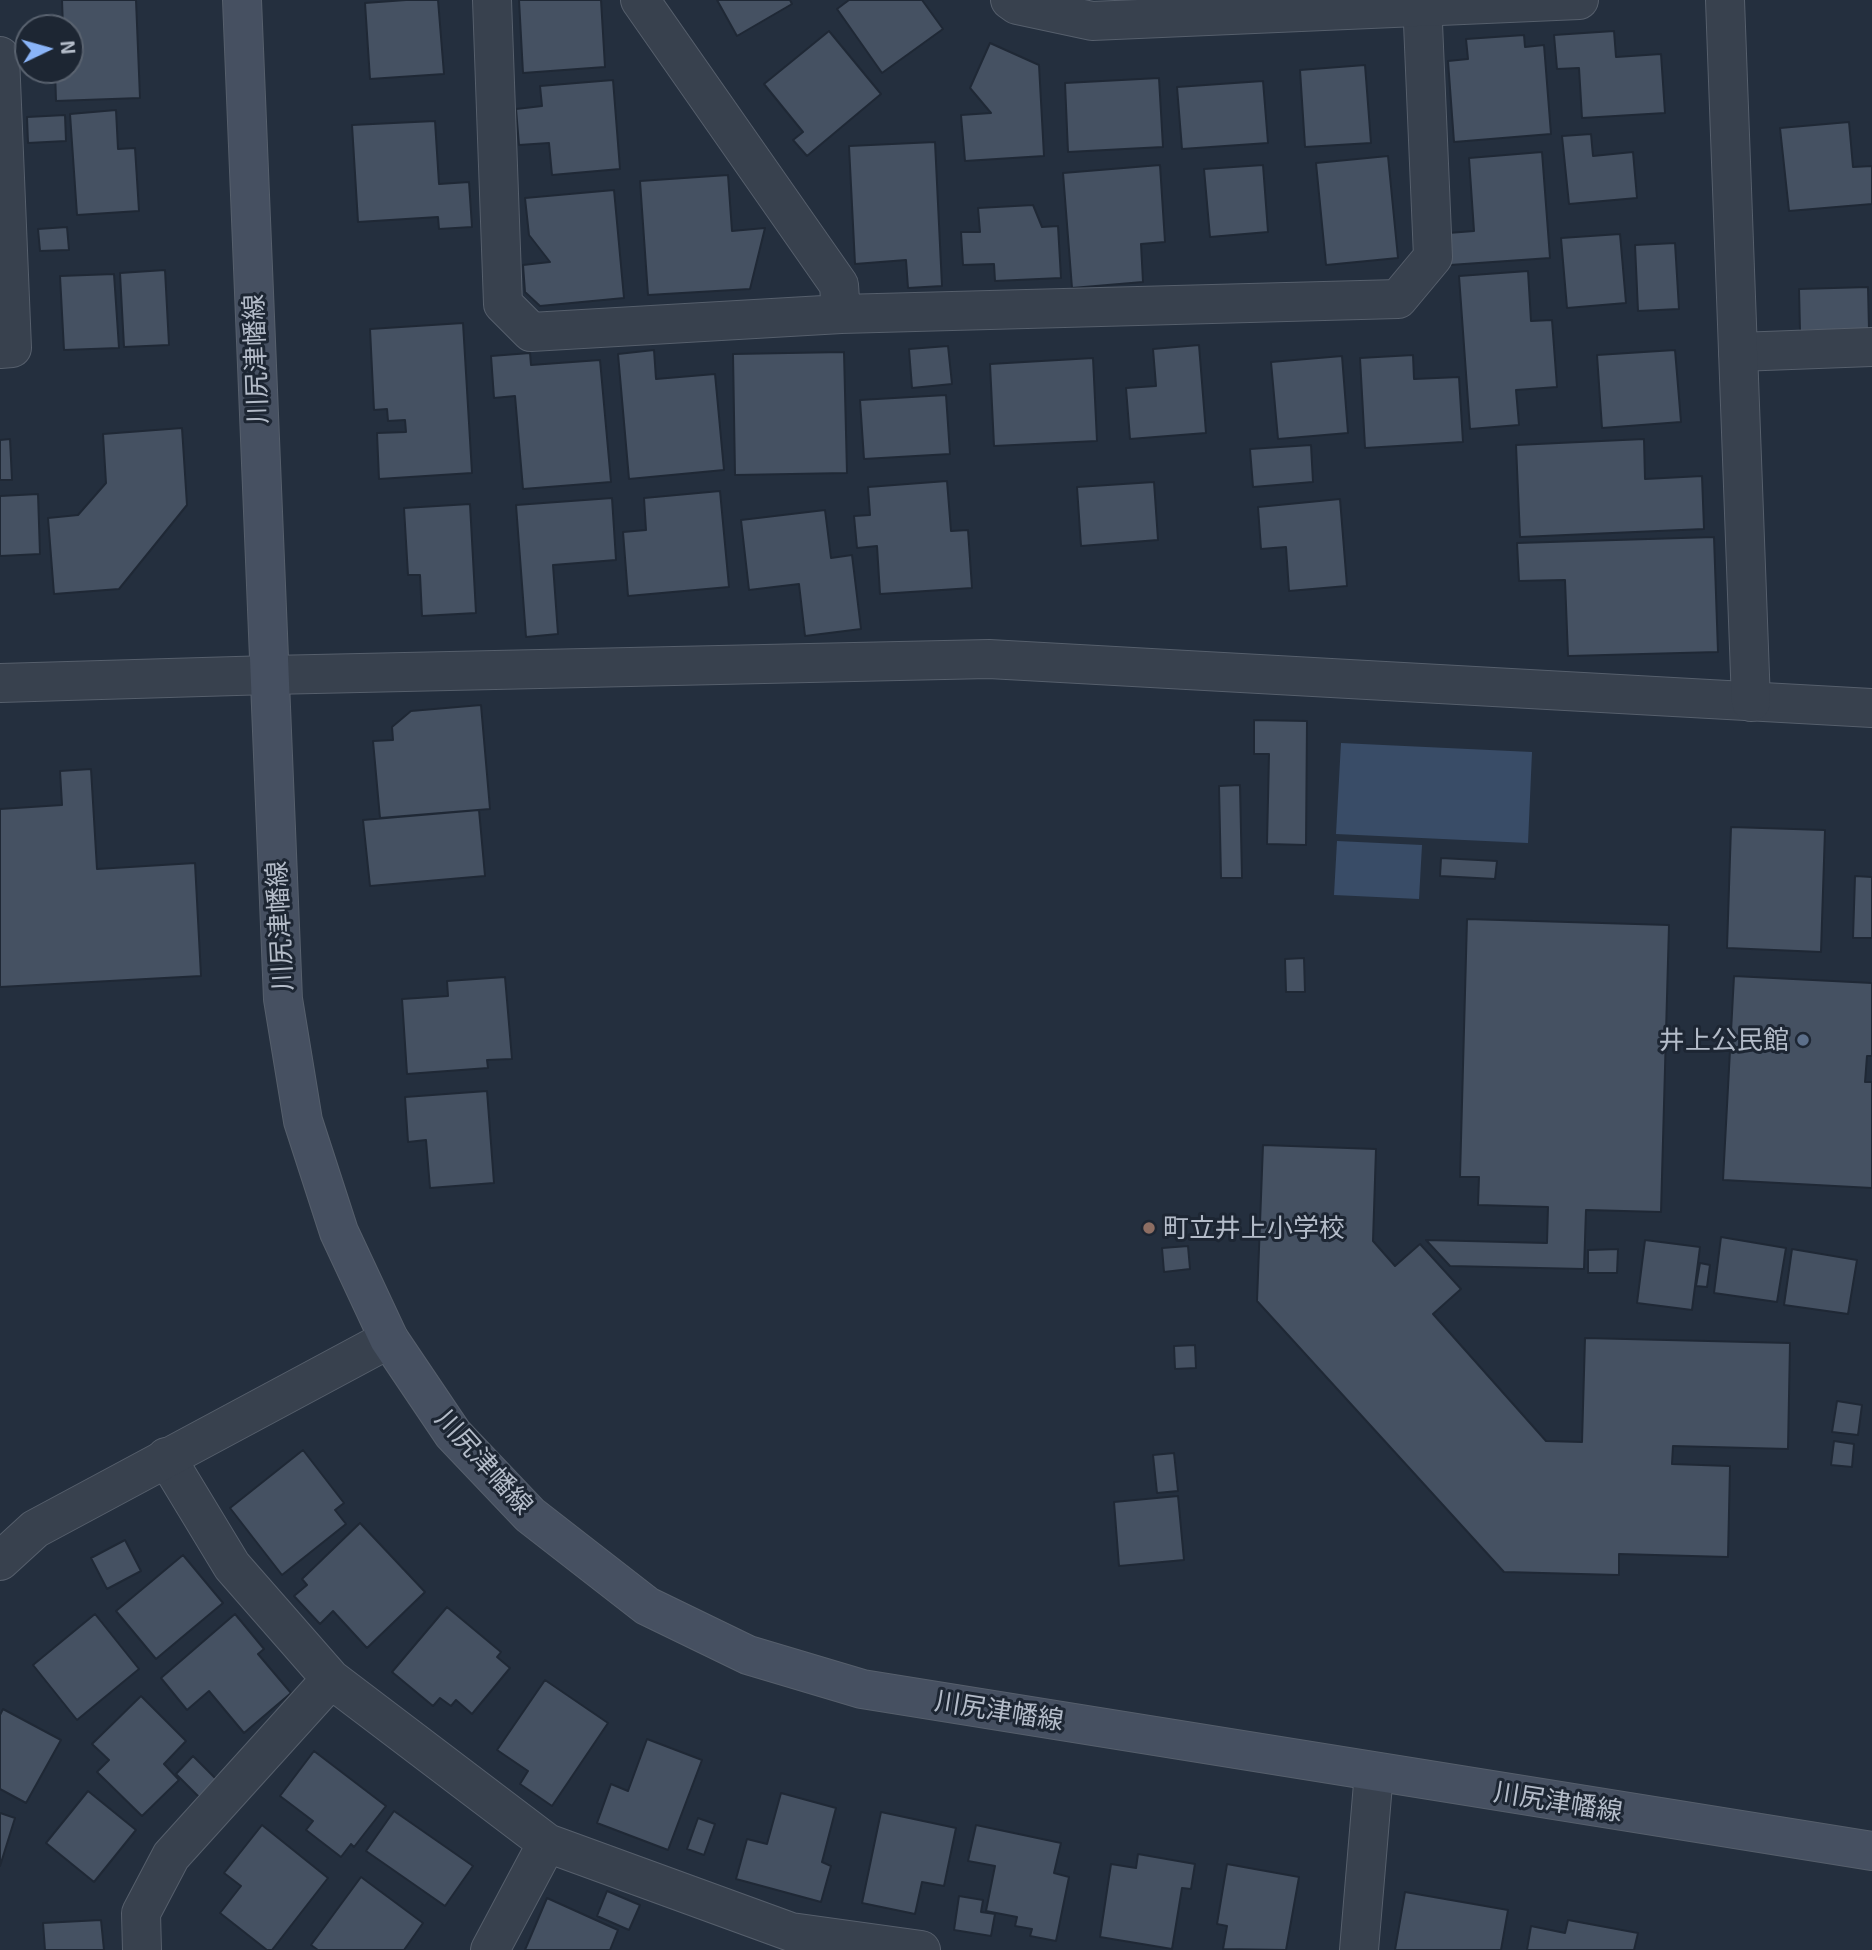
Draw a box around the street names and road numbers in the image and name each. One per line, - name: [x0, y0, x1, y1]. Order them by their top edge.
- street label: 川尻津幡線: [238, 293, 274, 425]
- street label: 川尻津幡線: [261, 860, 299, 992]
- street label: 川尻津幡線: [429, 1403, 539, 1521]
- street label: 川尻津幡線: [932, 1685, 1066, 1737]
- street label: 川尻津幡線: [1491, 1776, 1625, 1828]

